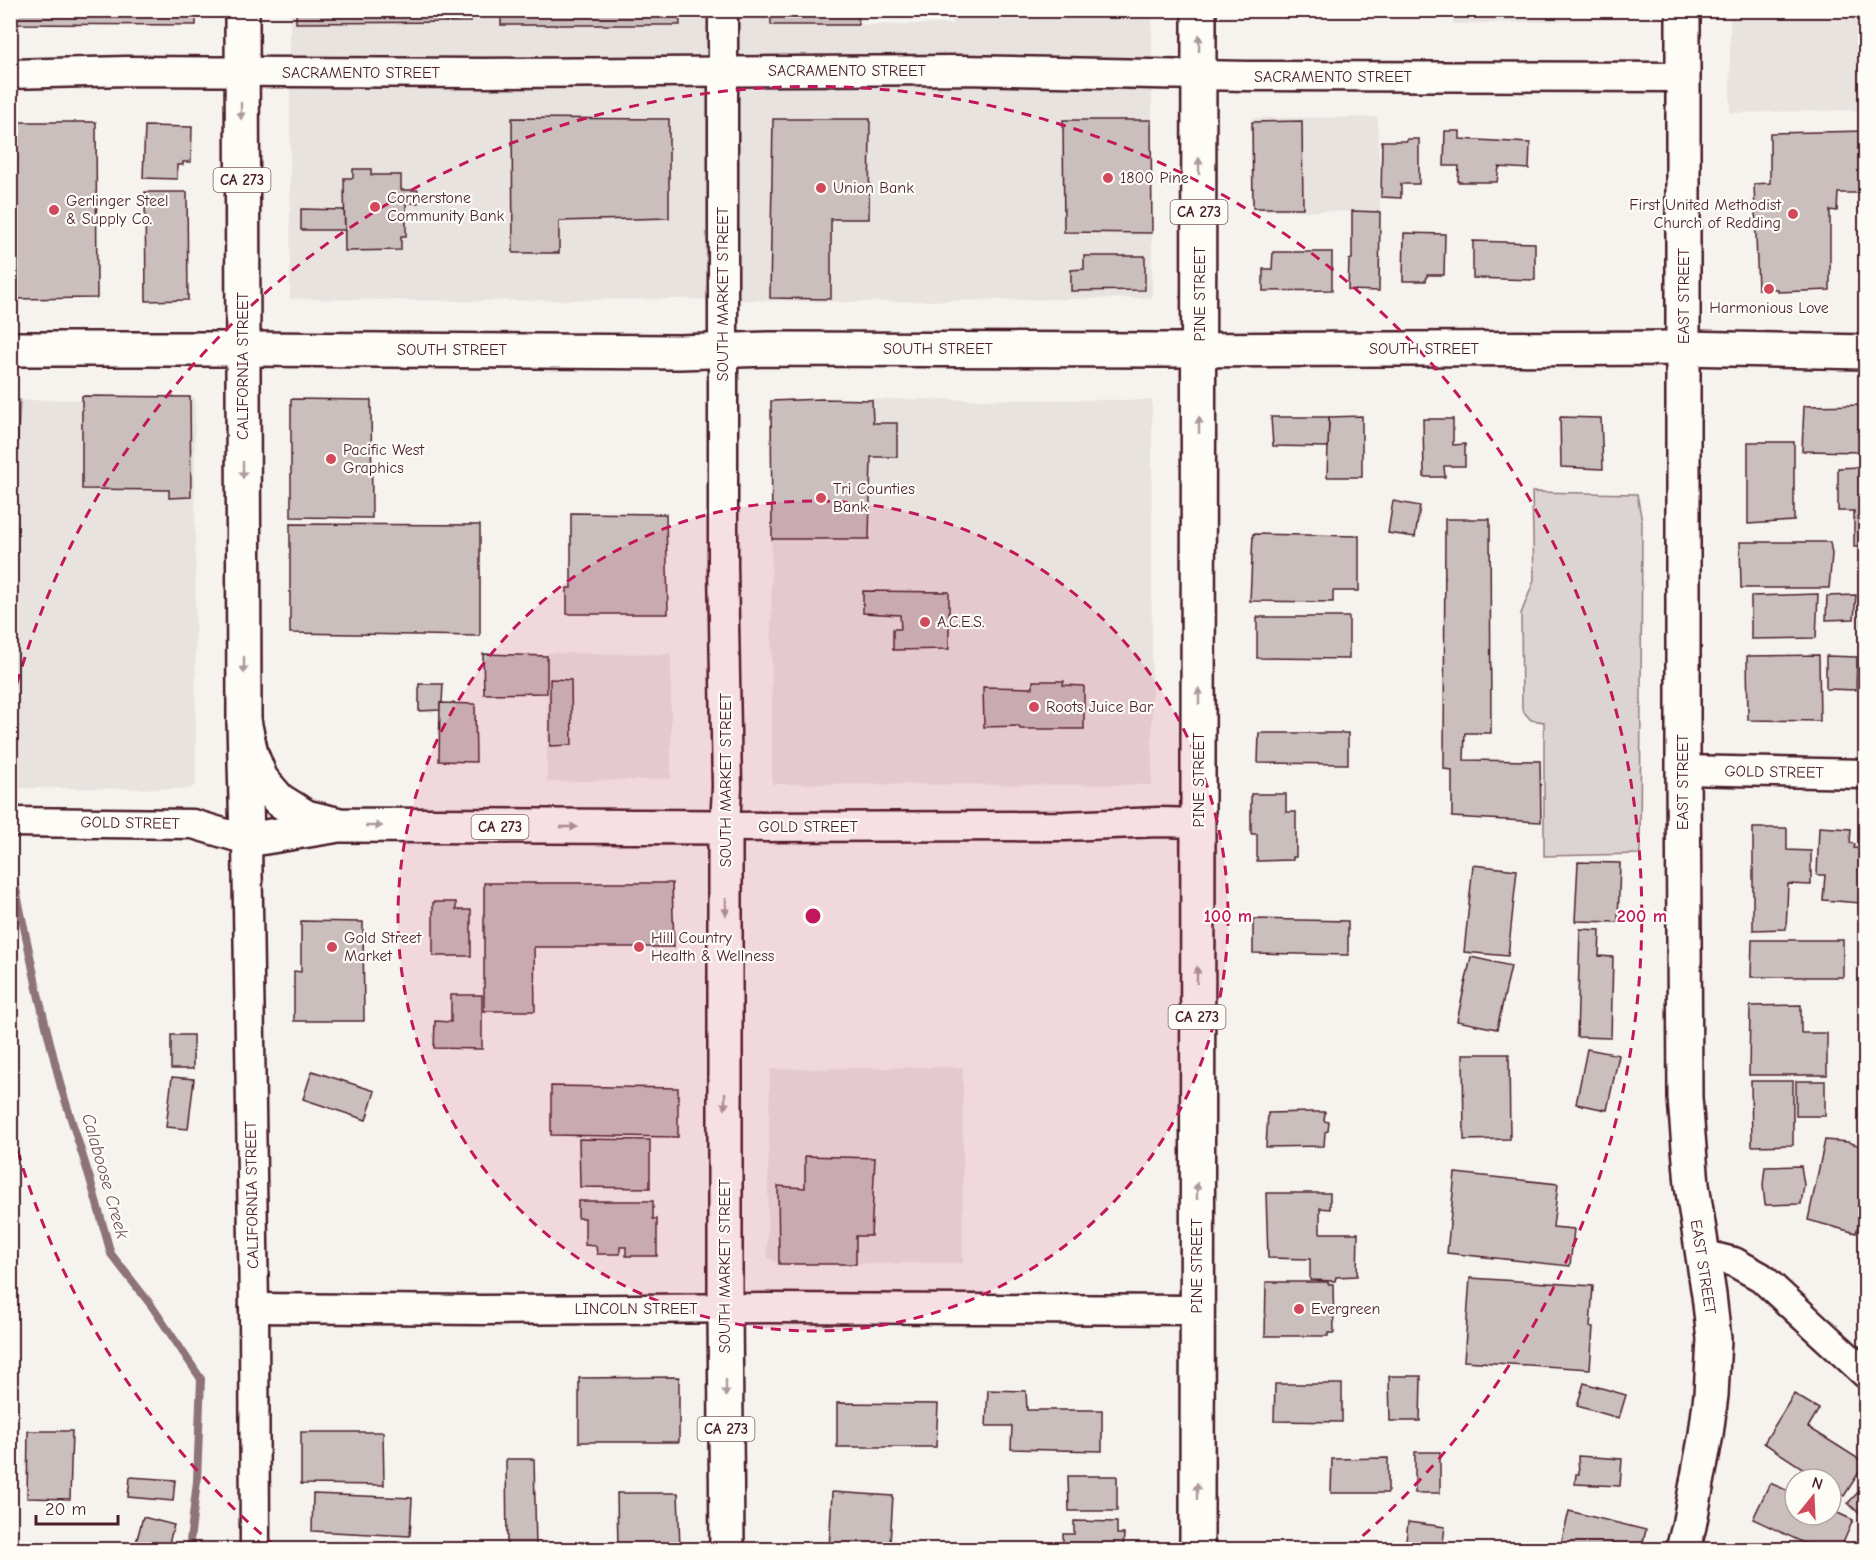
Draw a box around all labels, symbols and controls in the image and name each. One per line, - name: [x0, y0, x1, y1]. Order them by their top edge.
- one-way arrow: [1194, 33, 1204, 52]
- street label: SACRAMENTO STREET: [768, 62, 927, 80]
- street label: SACRAMENTO STREET: [282, 64, 441, 82]
- street label: SACRAMENTO STREET: [1254, 68, 1413, 86]
- one-way arrow: [237, 101, 246, 120]
- one-way arrow: [1194, 156, 1204, 175]
- road number: CA 273: [214, 168, 270, 192]
- place label: 1800 Pine: [1120, 169, 1189, 187]
- marker: 1800 Pine: [1101, 171, 1115, 185]
- place label: Union Bank: [833, 179, 914, 197]
- marker: Union Bank: [814, 181, 828, 195]
- place label: Cornerstone Community Bank: [387, 189, 505, 225]
- place label: Gerlinger Steel & Supply Co.: [66, 192, 168, 228]
- place label: First United Methodist Church of Redding: [1629, 196, 1781, 232]
- marker: Cornerstone Community Bank: [368, 200, 382, 214]
- road number: CA 273: [1170, 200, 1228, 224]
- marker: Gerlinger Steel & Supply Co.: [47, 203, 61, 217]
- street label: SOUTH MARKET STREET: [714, 206, 732, 381]
- marker: First United Methodist Church of Redding: [1786, 207, 1800, 221]
- street label: PINE STREET: [1191, 246, 1209, 342]
- street label: EAST STREET: [1675, 247, 1693, 344]
- marker: Harmonious Love: [1762, 282, 1776, 296]
- street label: CALIFORNIA STREET: [234, 291, 252, 440]
- place label: Harmonious Love: [1709, 299, 1829, 317]
- street label: SOUTH STREET: [883, 340, 994, 358]
- street label: SOUTH STREET: [1369, 340, 1480, 358]
- street label: SOUTH STREET: [397, 341, 508, 359]
- one-way arrow: [1194, 416, 1204, 435]
- place label: Pacific West Graphics: [343, 441, 424, 477]
- marker: Pacific West Graphics: [324, 452, 338, 466]
- one-way arrow: [238, 461, 248, 480]
- place label: Tri Counties Bank: [833, 480, 915, 516]
- marker: Tri Counties Bank: [814, 491, 828, 505]
- place label: A.C.E.S.: [937, 613, 984, 631]
- marker: A.C.E.S.: [918, 615, 932, 629]
- one-way arrow: [239, 656, 249, 675]
- one-way arrow: [1194, 687, 1203, 706]
- street label: SOUTH MARKET STREET: [717, 692, 735, 867]
- place label: Roots Juice Bar: [1046, 698, 1154, 716]
- marker: Roots Juice Bar: [1027, 700, 1041, 714]
- street label: PINE STREET: [1190, 732, 1208, 828]
- street label: EAST STREET: [1674, 733, 1692, 830]
- street label: GOLD STREET: [1724, 762, 1825, 782]
- street label: GOLD STREET: [80, 813, 181, 833]
- road number: CA 273: [472, 815, 528, 839]
- street label: GOLD STREET: [758, 818, 858, 836]
- one-way arrow: [365, 821, 384, 831]
- one-way arrow: [560, 822, 579, 832]
- one-way arrow: [721, 897, 731, 916]
- centre of rings: [803, 906, 823, 926]
- text: 100 m: [1204, 906, 1252, 927]
- text: 200 m: [1617, 906, 1667, 927]
- place label: Gold Street Market: [344, 929, 422, 965]
- place label: Hill Country Health & Wellness: [651, 929, 775, 965]
- marker: Gold Street Market: [325, 940, 339, 954]
- marker: Hill Country Health & Wellness: [632, 940, 646, 954]
- one-way arrow: [1193, 966, 1202, 985]
- road number: CA 273: [1168, 1005, 1226, 1029]
- one-way arrow: [720, 1092, 730, 1111]
- water label: Calaboose Creek: [77, 1111, 133, 1241]
- street label: CALIFORNIA STREET: [242, 1120, 262, 1269]
- street label: SOUTH MARKET STREET: [716, 1178, 734, 1353]
- one-way arrow: [1192, 1182, 1202, 1201]
- street label: PINE STREET: [1188, 1218, 1206, 1314]
- street label: EAST STREET: [1687, 1218, 1719, 1316]
- street label: LINCOLN STREET: [574, 1300, 698, 1318]
- place label: Evergreen: [1311, 1300, 1380, 1318]
- marker: Evergreen: [1292, 1302, 1306, 1316]
- one-way arrow: [721, 1378, 731, 1397]
- road number: CA 273: [698, 1417, 754, 1441]
- north arrow: [1783, 1467, 1843, 1527]
- text: N: [1810, 1474, 1825, 1494]
- one-way arrow: [1192, 1482, 1202, 1501]
- scale bar: [36, 1488, 118, 1526]
- text: 20 m: [45, 1499, 86, 1520]

